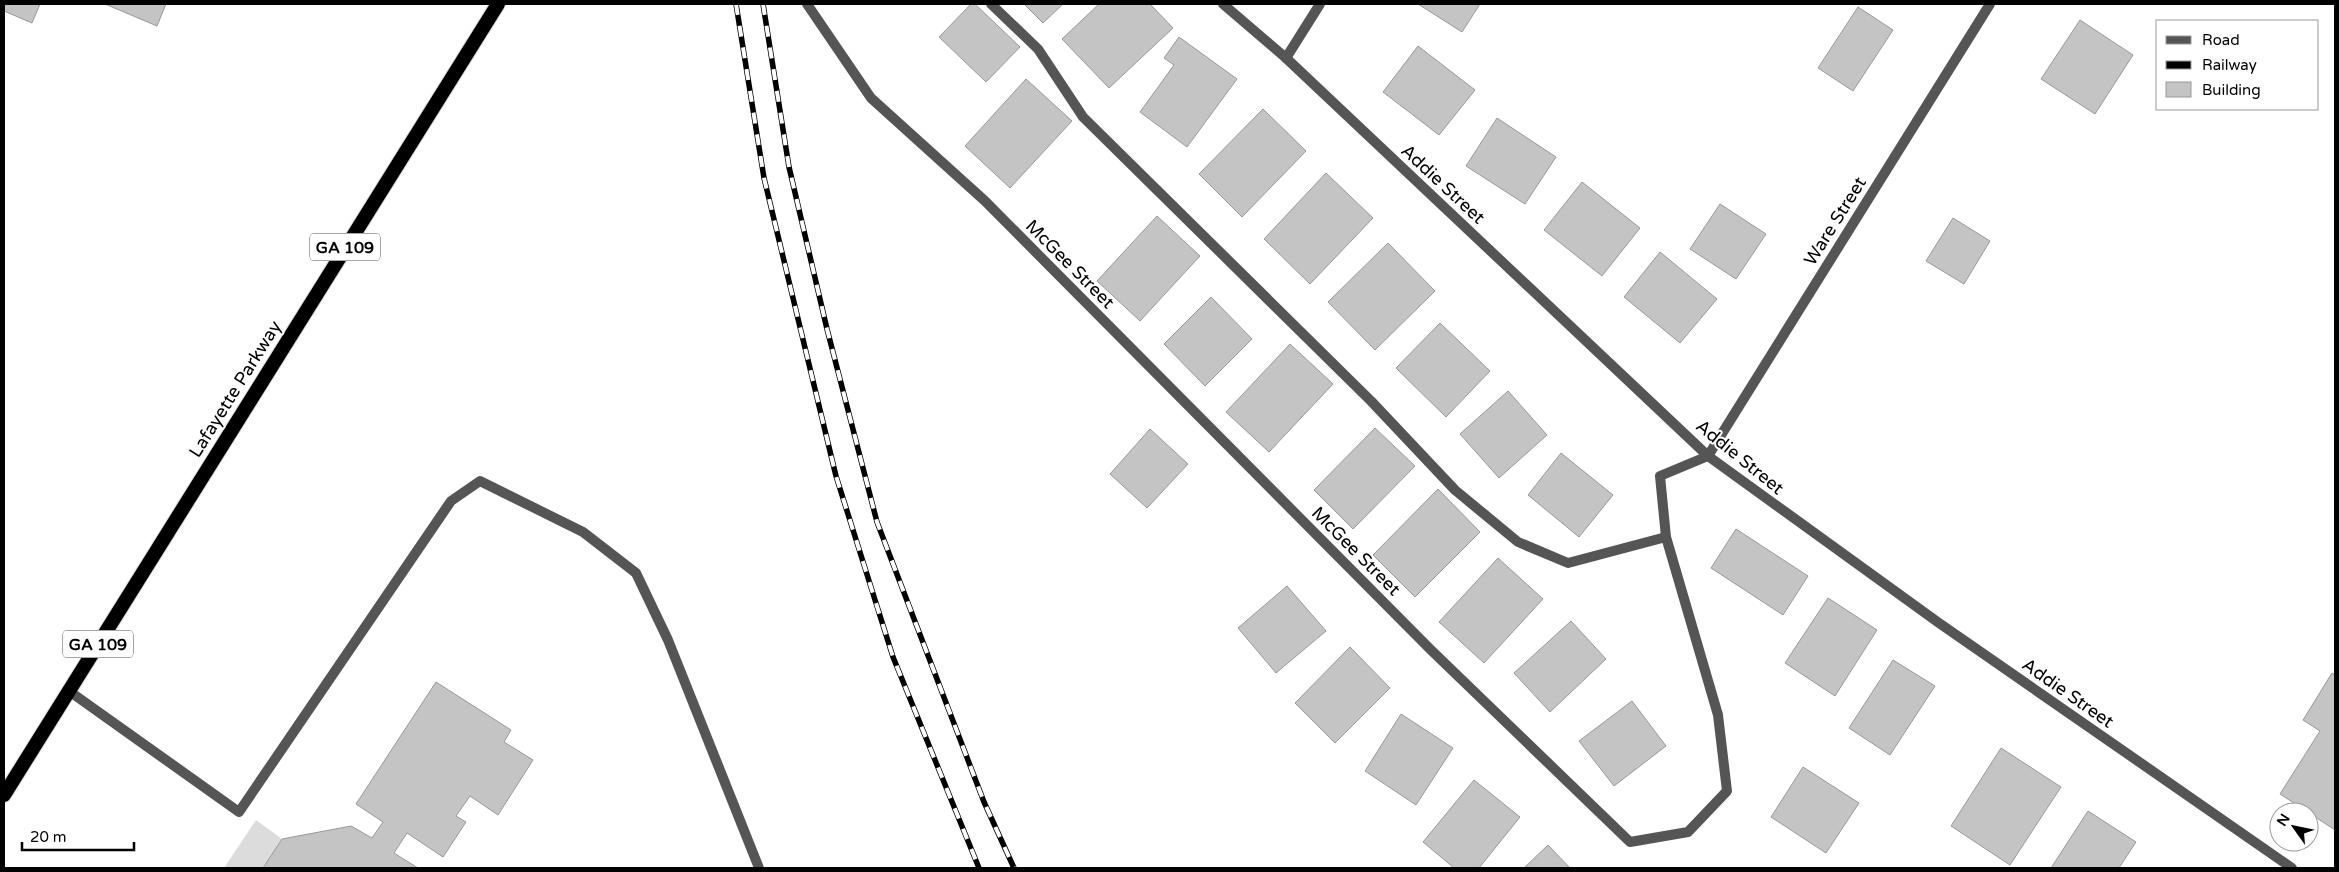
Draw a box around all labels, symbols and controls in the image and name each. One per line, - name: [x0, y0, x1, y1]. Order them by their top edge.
- legend: [2156, 20, 2319, 110]
- text: Road: [2202, 31, 2240, 49]
- text: Railway: [2202, 56, 2257, 74]
- text: Building: [2202, 81, 2261, 99]
- street label: Addie Street: [1396, 140, 1490, 229]
- street label: Ware Street: [1799, 172, 1871, 269]
- street label: McGee Street: [1021, 215, 1119, 313]
- road number: GA 109: [310, 233, 380, 260]
- street label: Lafayette Parkway: [184, 316, 286, 462]
- street label: Addie Street: [1692, 415, 1788, 499]
- street label: McGee Street: [1307, 502, 1405, 600]
- road number: GA 109: [63, 630, 133, 658]
- street label: Addie Street: [2018, 653, 2118, 733]
- north arrow: [2269, 802, 2319, 852]
- text: N: [2273, 811, 2294, 830]
- scale bar: [22, 820, 135, 852]
- text: 20 m: [30, 828, 67, 846]

